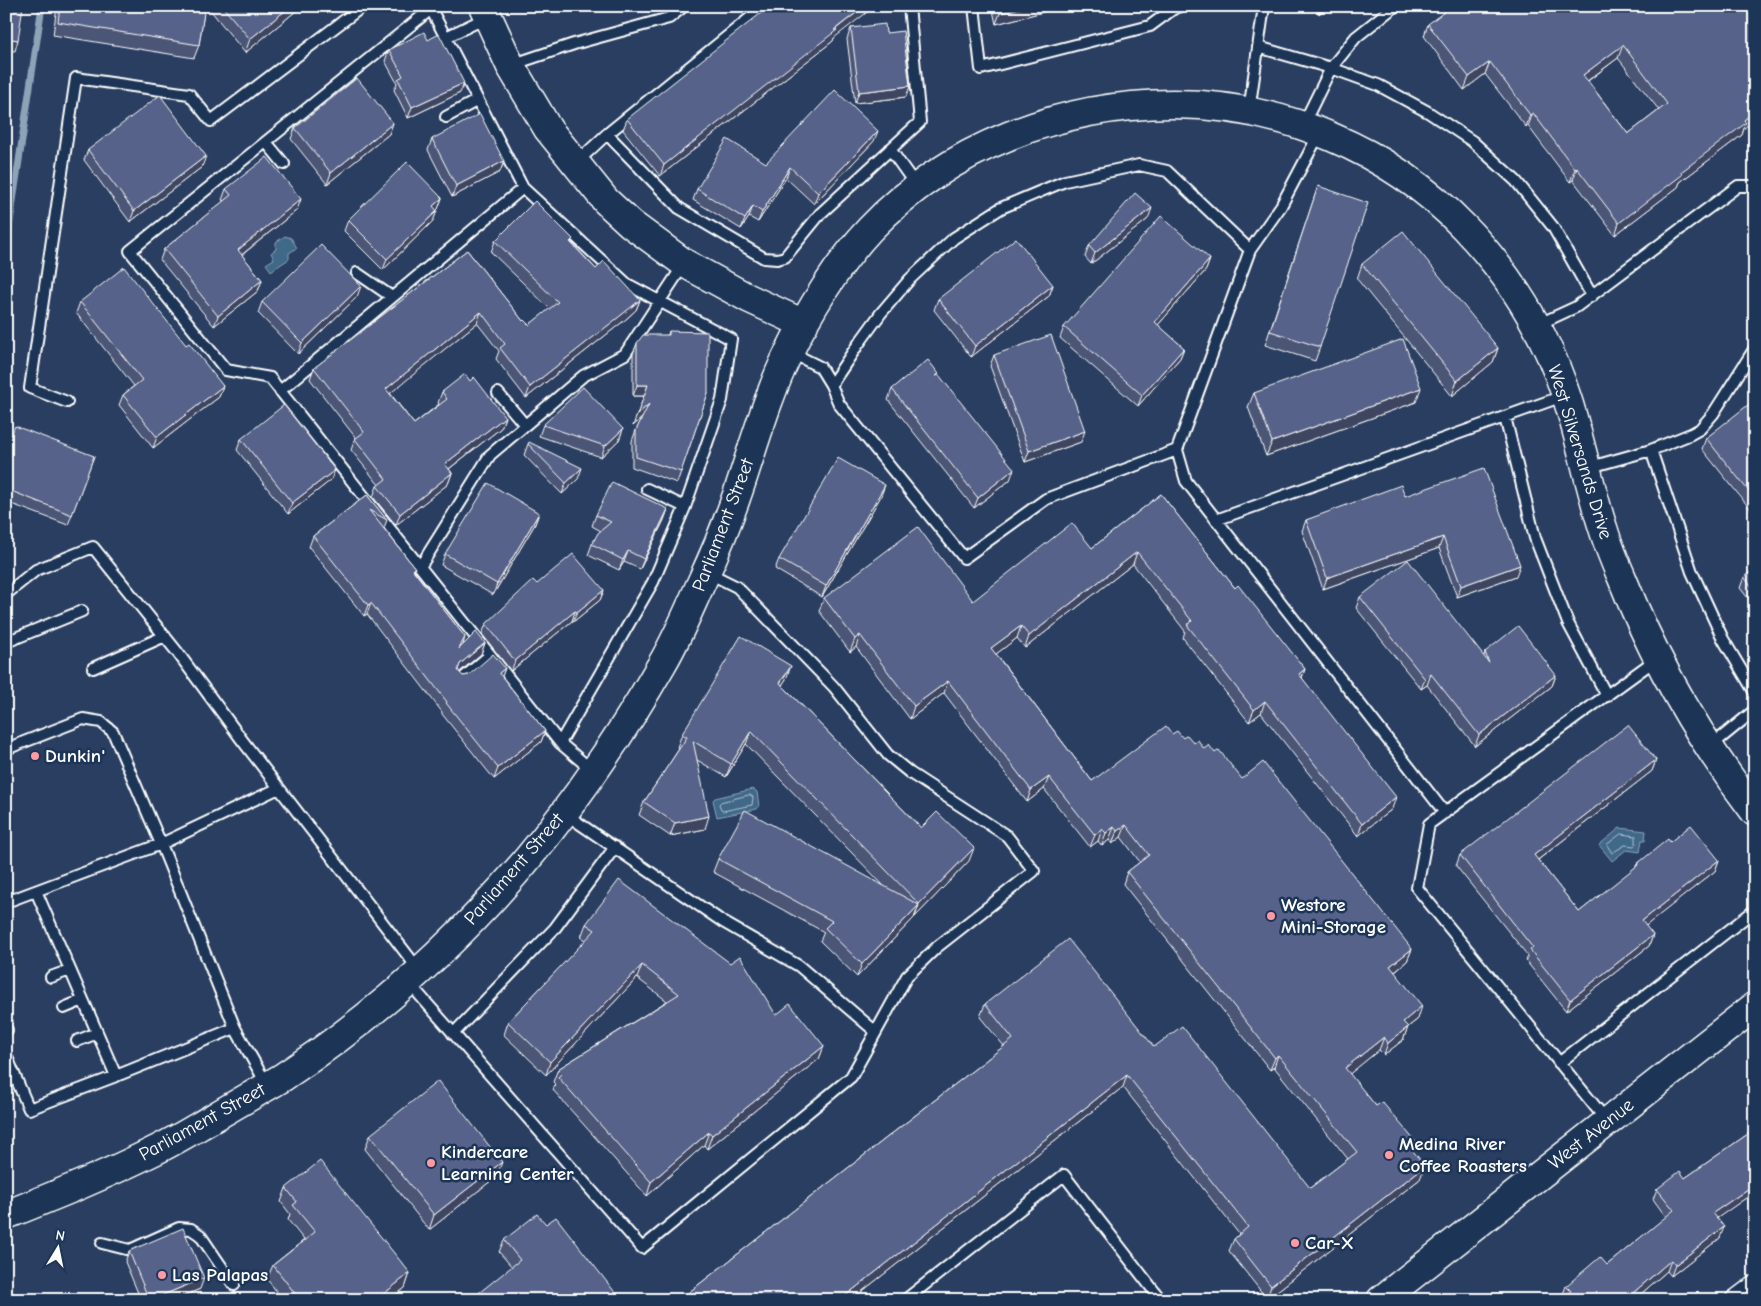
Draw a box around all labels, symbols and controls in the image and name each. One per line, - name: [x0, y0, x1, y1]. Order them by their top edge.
- street label: West Silversands Drive: [1543, 362, 1617, 542]
- street label: Parliament Street: [688, 455, 759, 595]
- place label: Dunkin': [45, 745, 105, 767]
- marker: Dunkin': [29, 750, 41, 762]
- street label: Parliament Street: [460, 808, 569, 929]
- place label: Westore Mini-Storage: [1281, 894, 1386, 938]
- marker: Westore Mini-Storage: [1265, 910, 1277, 922]
- street label: Parliament Street: [135, 1078, 269, 1166]
- street label: West Avenue: [1544, 1094, 1638, 1174]
- place label: Medina River Coffee Roasters: [1399, 1133, 1527, 1177]
- place label: Kindercare Learning Center: [441, 1141, 574, 1185]
- marker: Medina River Coffee Roasters: [1383, 1149, 1395, 1161]
- marker: Kindercare Learning Center: [425, 1157, 437, 1169]
- north arrow: [32, 1224, 82, 1274]
- text: N: [54, 1227, 66, 1245]
- place label: Car-X: [1305, 1232, 1354, 1254]
- marker: Car-X: [1289, 1237, 1301, 1249]
- place label: Las Palapas: [172, 1264, 268, 1286]
- marker: Las Palapas: [156, 1269, 168, 1281]

